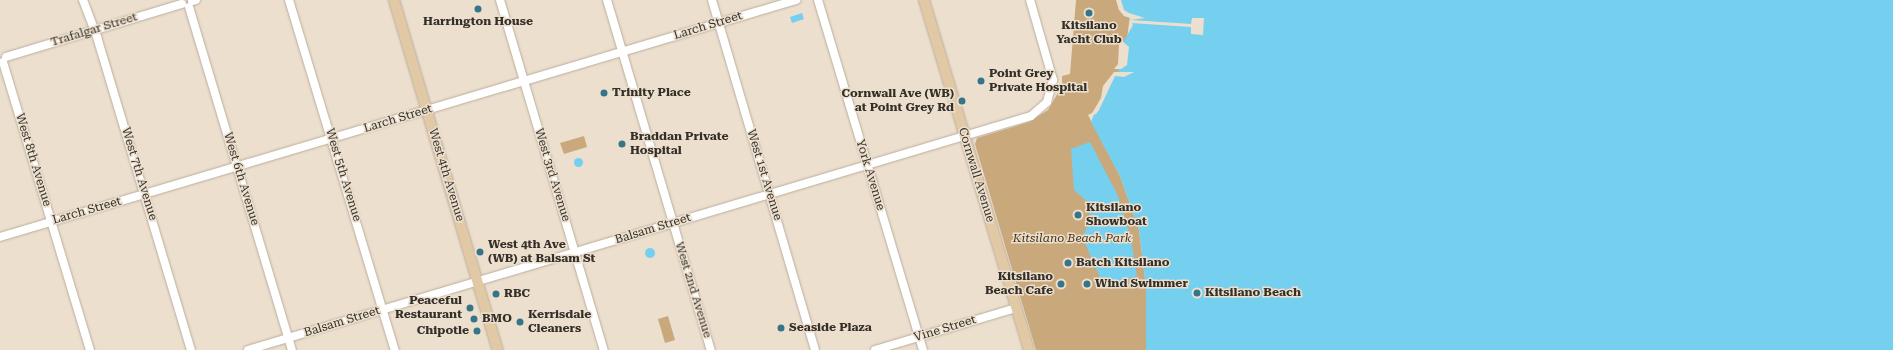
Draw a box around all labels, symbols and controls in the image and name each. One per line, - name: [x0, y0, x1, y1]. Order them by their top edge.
- marker: Harrington House: [473, 4, 483, 14]
- marker: Kitsilano Yacht Club: [1084, 8, 1094, 18]
- street label: Larch Street: [672, 9, 744, 43]
- street label: Trafalgar Street: [49, 10, 139, 50]
- place label: Harrington House: [423, 15, 533, 29]
- place label: Kitsilano Yacht Club: [1056, 19, 1122, 47]
- place label: Point Grey Private Hospital: [989, 67, 1087, 95]
- marker: Point Grey Private Hospital: [976, 76, 986, 86]
- place label: Trinity Place: [612, 86, 691, 100]
- place label: Cornwall Ave (WB) at Point Grey Rd: [842, 87, 954, 115]
- marker: Trinity Place: [599, 88, 609, 98]
- marker: Cornwall Ave (WB) at Point Grey Rd: [957, 96, 967, 106]
- street label: Larch Street: [362, 102, 434, 136]
- street label: West 8th Avenue: [12, 112, 54, 208]
- street label: West 7th Avenue: [118, 126, 160, 222]
- street label: Cornwall Avenue: [955, 126, 997, 224]
- street label: West 5th Avenue: [322, 127, 364, 223]
- street label: West 4th Avenue: [425, 127, 467, 223]
- street label: West 3rd Avenue: [531, 127, 573, 223]
- street label: West 1st Avenue: [743, 128, 785, 222]
- place label: Braddan Private Hospital: [630, 130, 729, 158]
- street label: West 6th Avenue: [220, 131, 262, 227]
- street label: York Avenue: [852, 138, 888, 212]
- marker: Braddan Private Hospital: [617, 139, 627, 149]
- street label: Larch Street: [51, 194, 123, 228]
- place label: Kitsilano Showboat: [1086, 201, 1147, 229]
- marker: Kitsilano Showboat: [1073, 210, 1083, 220]
- street label: Balsam Street: [613, 211, 693, 247]
- park label: Kitsilano Beach Park: [1013, 232, 1131, 246]
- place label: West 4th Ave (WB) at Balsam St: [488, 238, 595, 266]
- street label: West 2nd Avenue: [672, 240, 714, 340]
- marker: West 4th Ave (WB) at Balsam St: [475, 247, 485, 257]
- place label: Batch Kitsilano: [1076, 256, 1170, 270]
- marker: Batch Kitsilano: [1063, 258, 1073, 268]
- place label: Kitsilano Beach Cafe: [985, 270, 1053, 298]
- place label: Wind Swimmer: [1095, 277, 1188, 291]
- marker: Kitsilano Beach Cafe: [1056, 279, 1066, 289]
- marker: Wind Swimmer: [1082, 279, 1092, 289]
- place label: Kitsilano Beach: [1205, 286, 1301, 300]
- place label: RBC: [504, 287, 530, 301]
- marker: Kitsilano Beach: [1192, 288, 1202, 298]
- marker: RBC: [491, 289, 501, 299]
- place label: Peaceful Restaurant: [395, 294, 462, 322]
- marker: Peaceful Restaurant: [465, 303, 475, 313]
- street label: Balsam Street: [302, 304, 382, 340]
- place label: Kerrisdale Cleaners: [528, 308, 591, 336]
- place label: BMO: [482, 312, 512, 326]
- street label: Vine Street: [912, 313, 978, 345]
- marker: BMO: [469, 314, 479, 324]
- marker: Kerrisdale Cleaners: [515, 317, 525, 327]
- place label: Seaside Plaza: [789, 321, 872, 335]
- marker: Seaside Plaza: [776, 323, 786, 333]
- place label: Chipotle: [417, 324, 469, 338]
- marker: Chipotle: [472, 326, 482, 336]

